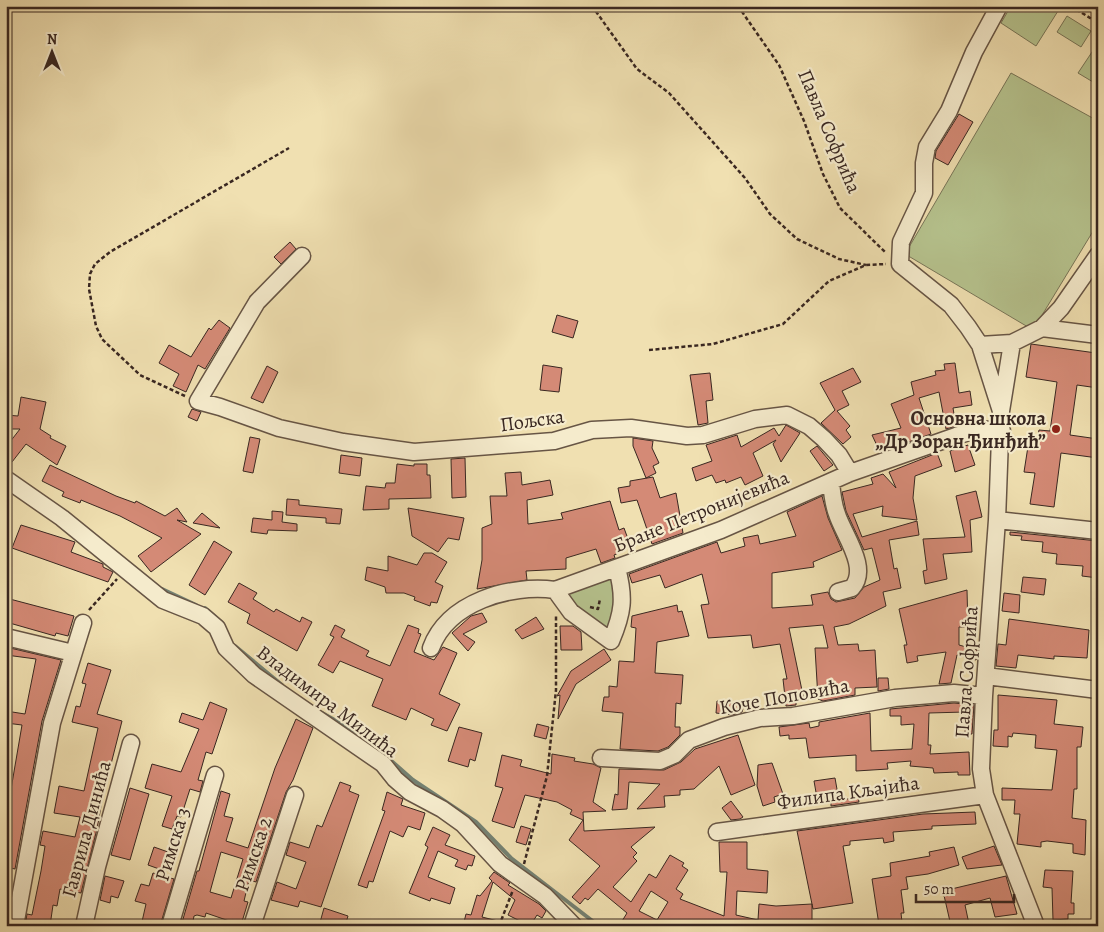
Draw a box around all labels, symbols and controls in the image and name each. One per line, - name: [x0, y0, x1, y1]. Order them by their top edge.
- north arrow: [28, 28, 78, 78]
- text: N: [47, 30, 57, 49]
- street label: Павла Софрића: [791, 65, 868, 198]
- street label: Пољска: [498, 403, 567, 438]
- place label: Основна школа „Др Зоран Ђинђић”: [875, 405, 1046, 455]
- marker: Основна школа „Др Зоран Ђинђић”: [1050, 423, 1062, 435]
- street label: Бране Петронијевића: [609, 464, 794, 559]
- street label: Павла Софрића: [948, 604, 985, 739]
- street label: Владимира Милића: [251, 639, 405, 764]
- street label: Коче Поповића: [717, 672, 852, 721]
- street label: Гаврила Динића: [55, 757, 118, 901]
- street label: Филипа Кљајића: [775, 769, 922, 816]
- street label: Римска 3: [148, 804, 197, 884]
- street label: Римска 2: [228, 813, 279, 895]
- scale bar: [916, 872, 1014, 904]
- text: 50 m: [924, 879, 954, 899]

